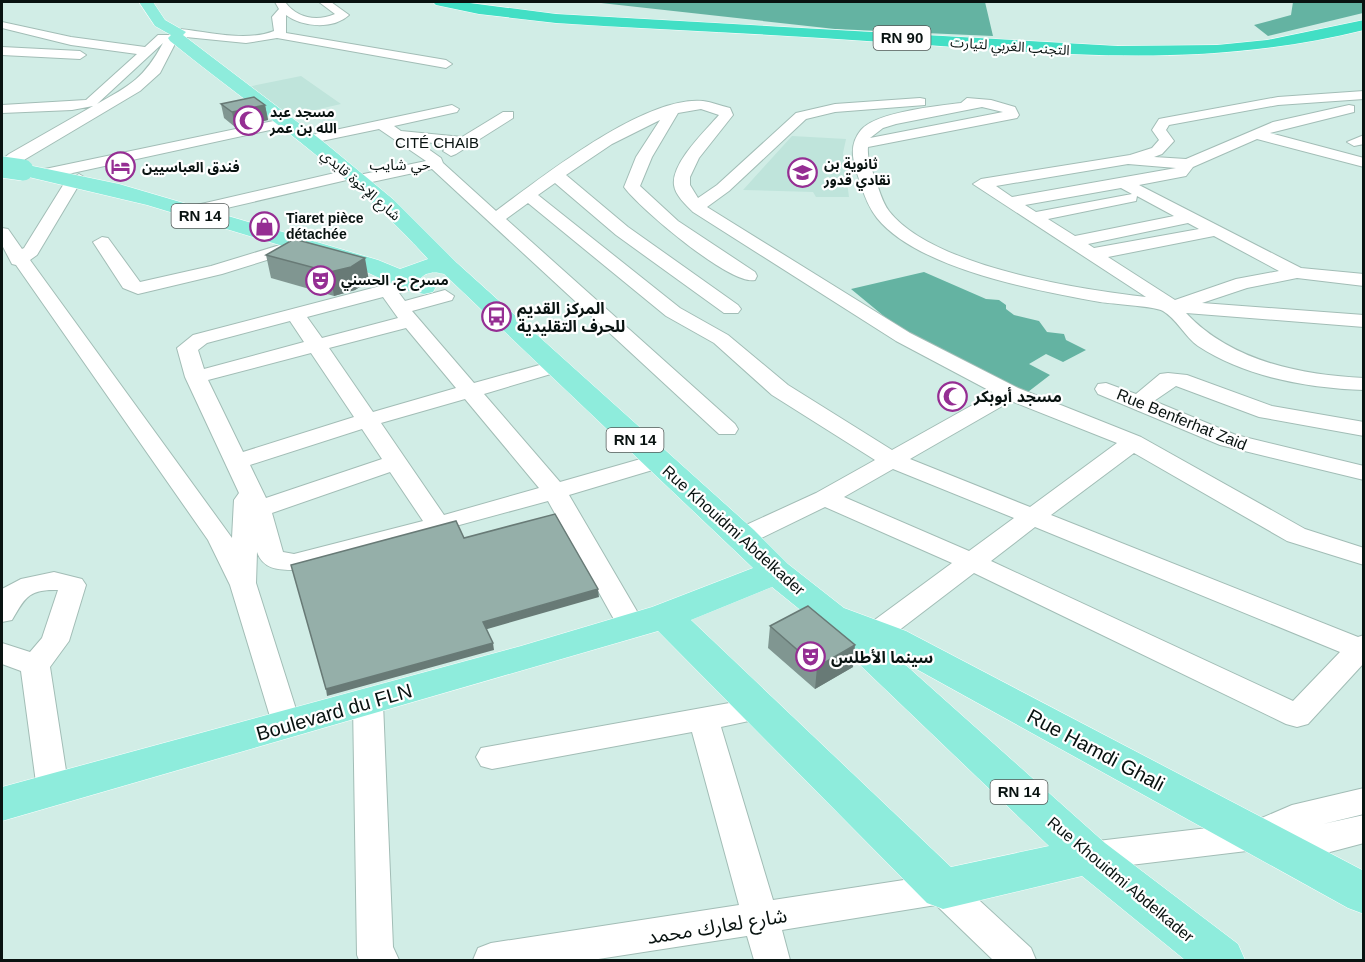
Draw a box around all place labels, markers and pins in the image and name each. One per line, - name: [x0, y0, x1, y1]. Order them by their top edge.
- mosque icon: مسجد عبد الله بن عمر: [233, 104, 265, 136]
- place label: مسجد عبد الله بن عمر: [269, 104, 337, 137]
- hotel icon: فندق العباسيين: [105, 151, 137, 183]
- school or university icon: ثانوية بن نقادي قدور: [787, 156, 819, 188]
- place label: ثانوية بن نقادي قدور: [823, 156, 891, 191]
- place label: فندق العباسيين: [142, 159, 240, 175]
- shop icon: Tiaret pièce détachée: [249, 210, 281, 242]
- place label: Tiaret pièce détachée: [286, 210, 364, 242]
- theatre icon: مسرح ح. الحسني: [304, 264, 336, 296]
- place label: مسرح ح. الحسني: [341, 272, 449, 291]
- place label: المركز القديم للحرف التقليدية: [517, 300, 625, 336]
- bus stop icon: المركز القديم للحرف التقليدية: [480, 301, 512, 333]
- mosque icon: مسجد أبوبكر: [937, 380, 969, 412]
- place label: مسجد أبوبكر: [973, 387, 1062, 406]
- theatre icon: سينما الأطلس: [794, 641, 826, 673]
- place label: سينما الأطلس: [831, 649, 933, 667]

